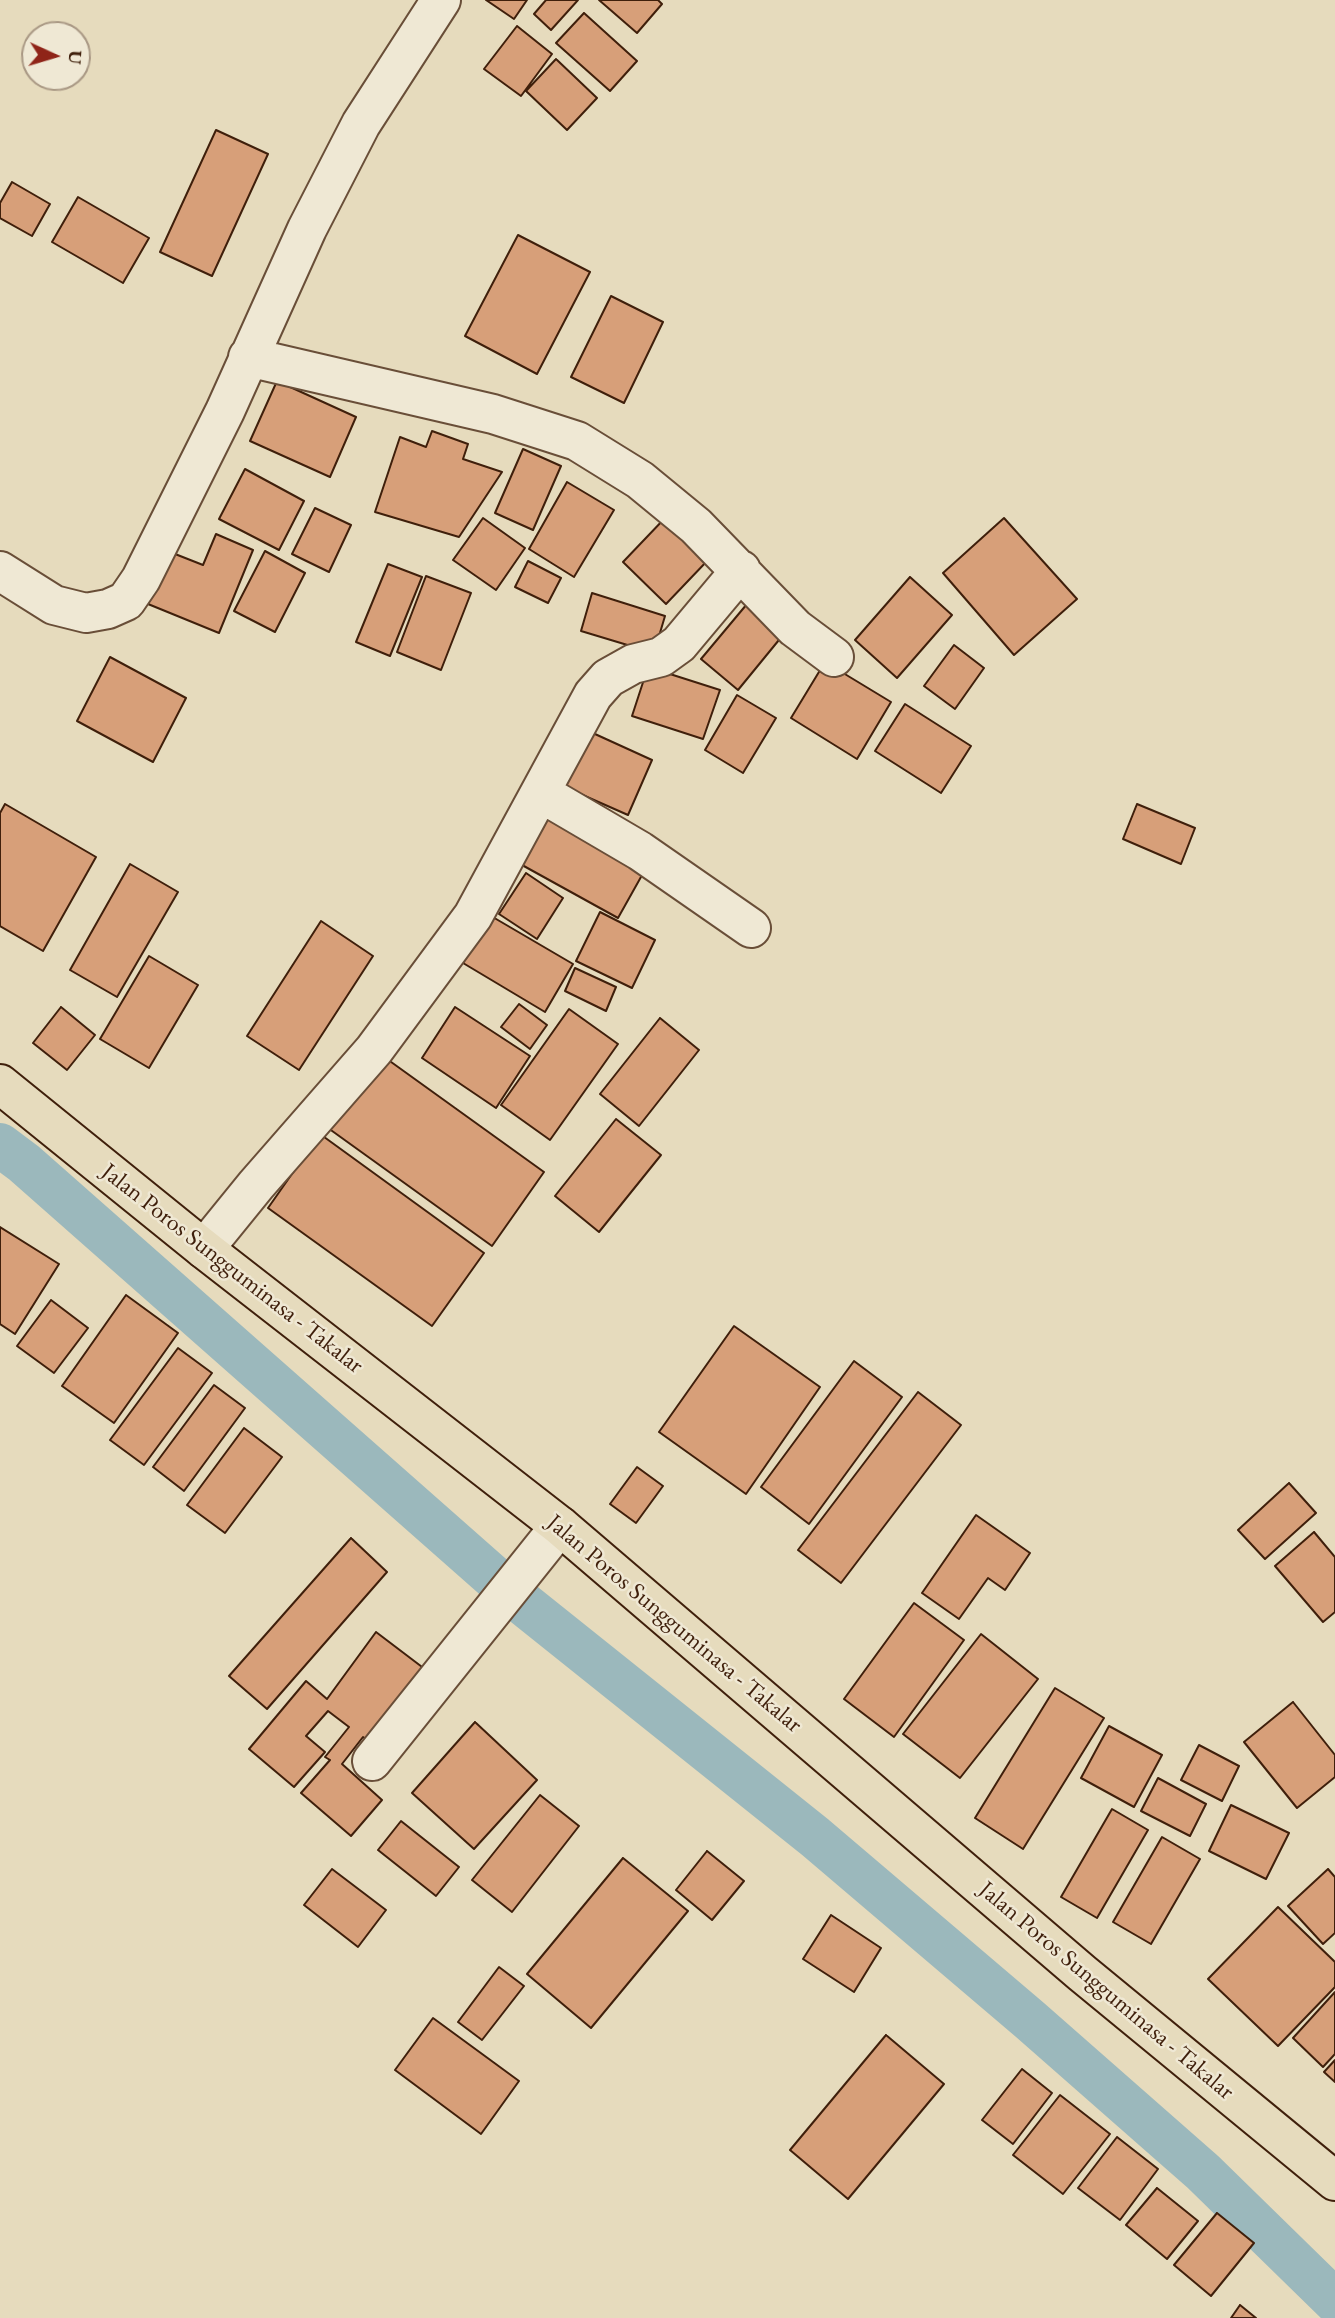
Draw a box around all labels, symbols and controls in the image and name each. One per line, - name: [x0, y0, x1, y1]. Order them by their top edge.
- north arrow: [21, 21, 91, 91]
- text: U: [62, 49, 88, 65]
- street label: Jalan Poros Sungguminasa - Takalar: [95, 1158, 369, 1380]
- street label: Jalan Poros Sungguminasa - Takalar: [540, 1509, 808, 1739]
- street label: Jalan Poros Sungguminasa - Takalar: [972, 1876, 1240, 2106]

